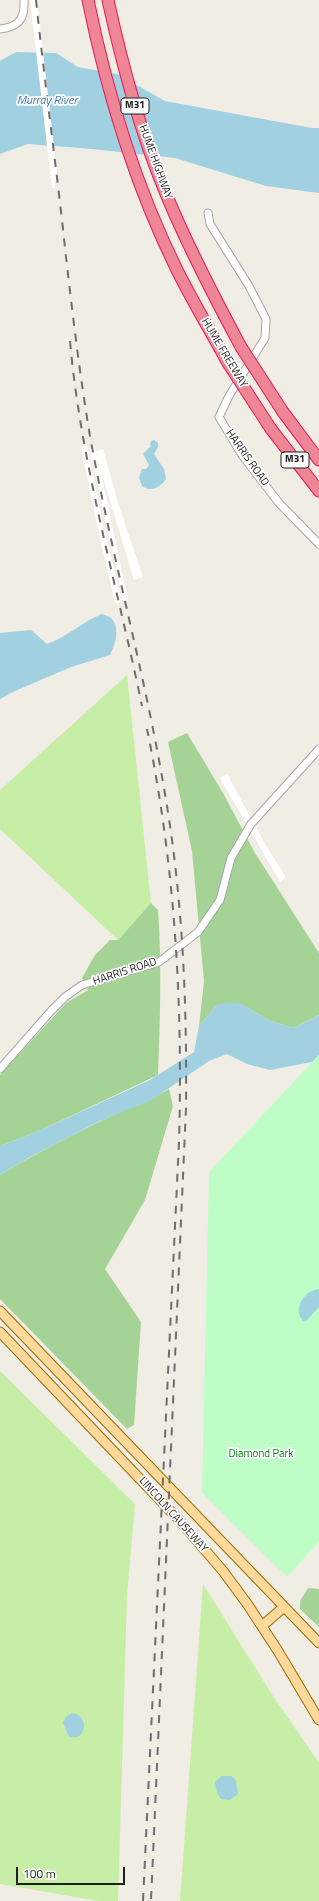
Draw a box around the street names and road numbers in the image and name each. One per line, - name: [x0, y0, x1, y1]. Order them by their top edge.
- road number: M31: [121, 98, 149, 114]
- street label: HUME HIGHWAY: [135, 123, 175, 201]
- street label: HUME FREEWAY: [198, 316, 250, 390]
- street label: HARRIS ROAD: [223, 427, 271, 489]
- road number: M31: [281, 452, 309, 468]
- street label: HARRIS ROAD: [91, 955, 159, 989]
- street label: LINCOLN CAUSEWAY: [136, 1475, 210, 1555]

